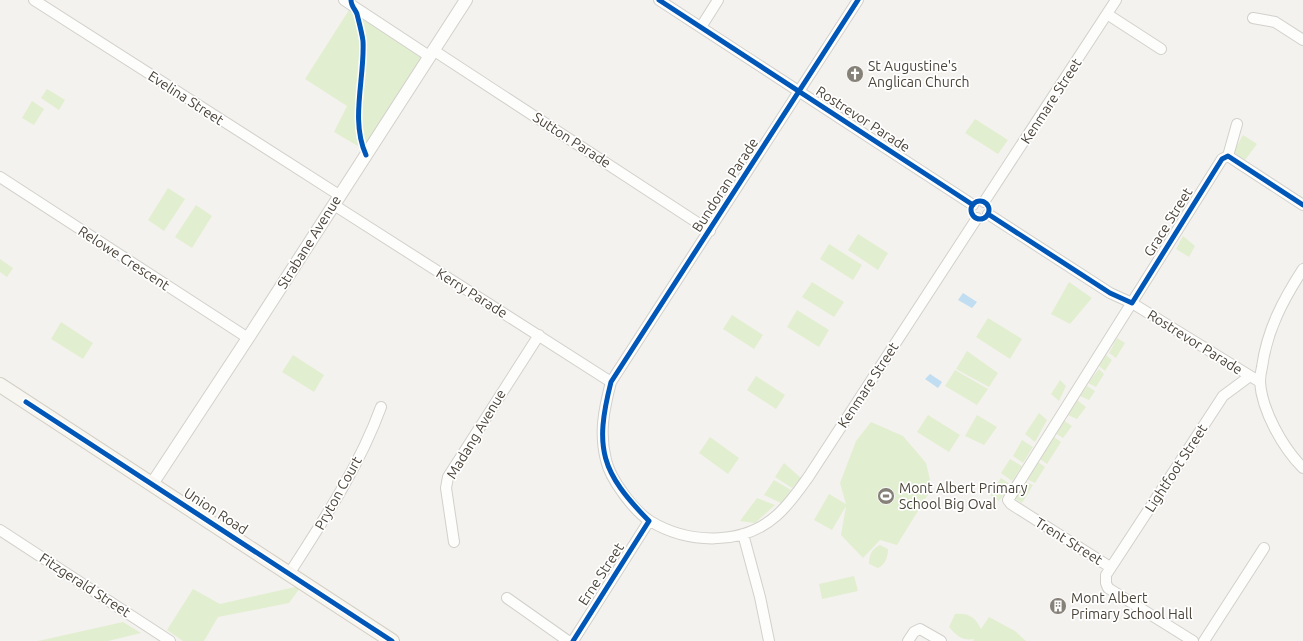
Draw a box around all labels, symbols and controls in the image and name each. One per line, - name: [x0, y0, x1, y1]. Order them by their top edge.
- street label: Kenmare Street: [1017, 55, 1085, 147]
- place label: St Augustine's Anglican Church: [868, 58, 969, 90]
- church icon: St Augustine's Anglican Church: [845, 64, 865, 84]
- street label: Evelina Street: [145, 68, 227, 129]
- street label: Rostrevor Parade: [813, 83, 913, 155]
- street label: Sutton Parade: [530, 109, 614, 171]
- street label: Bundoran Parade: [689, 135, 761, 235]
- street label: Grace Street: [1140, 184, 1196, 259]
- street label: Strabane Avenue: [274, 192, 344, 292]
- street label: Relowe Crescent: [75, 223, 173, 294]
- street label: Kerry Parade: [434, 265, 510, 321]
- street label: Rostrevor Parade: [1145, 306, 1245, 378]
- street label: Kenmare Street: [834, 339, 902, 431]
- street label: Madang Avenue: [443, 387, 509, 481]
- street label: Lightfoot Street: [1142, 421, 1211, 515]
- street label: Pryton Court: [311, 453, 365, 532]
- place label: Mont Albert Primary School Big Oval: [899, 480, 1028, 512]
- street label: Union Road: [181, 485, 251, 537]
- sports icon: Mont Albert Primary School Big Oval: [876, 486, 896, 506]
- street label: Trent Street: [1032, 514, 1106, 568]
- street label: Erne Street: [575, 539, 627, 608]
- street label: Fitzgerald Street: [37, 550, 134, 621]
- place label: Mont Albert Primary School Hall: [1071, 590, 1193, 622]
- building icon: Mont Albert Primary School Hall: [1048, 596, 1068, 616]

